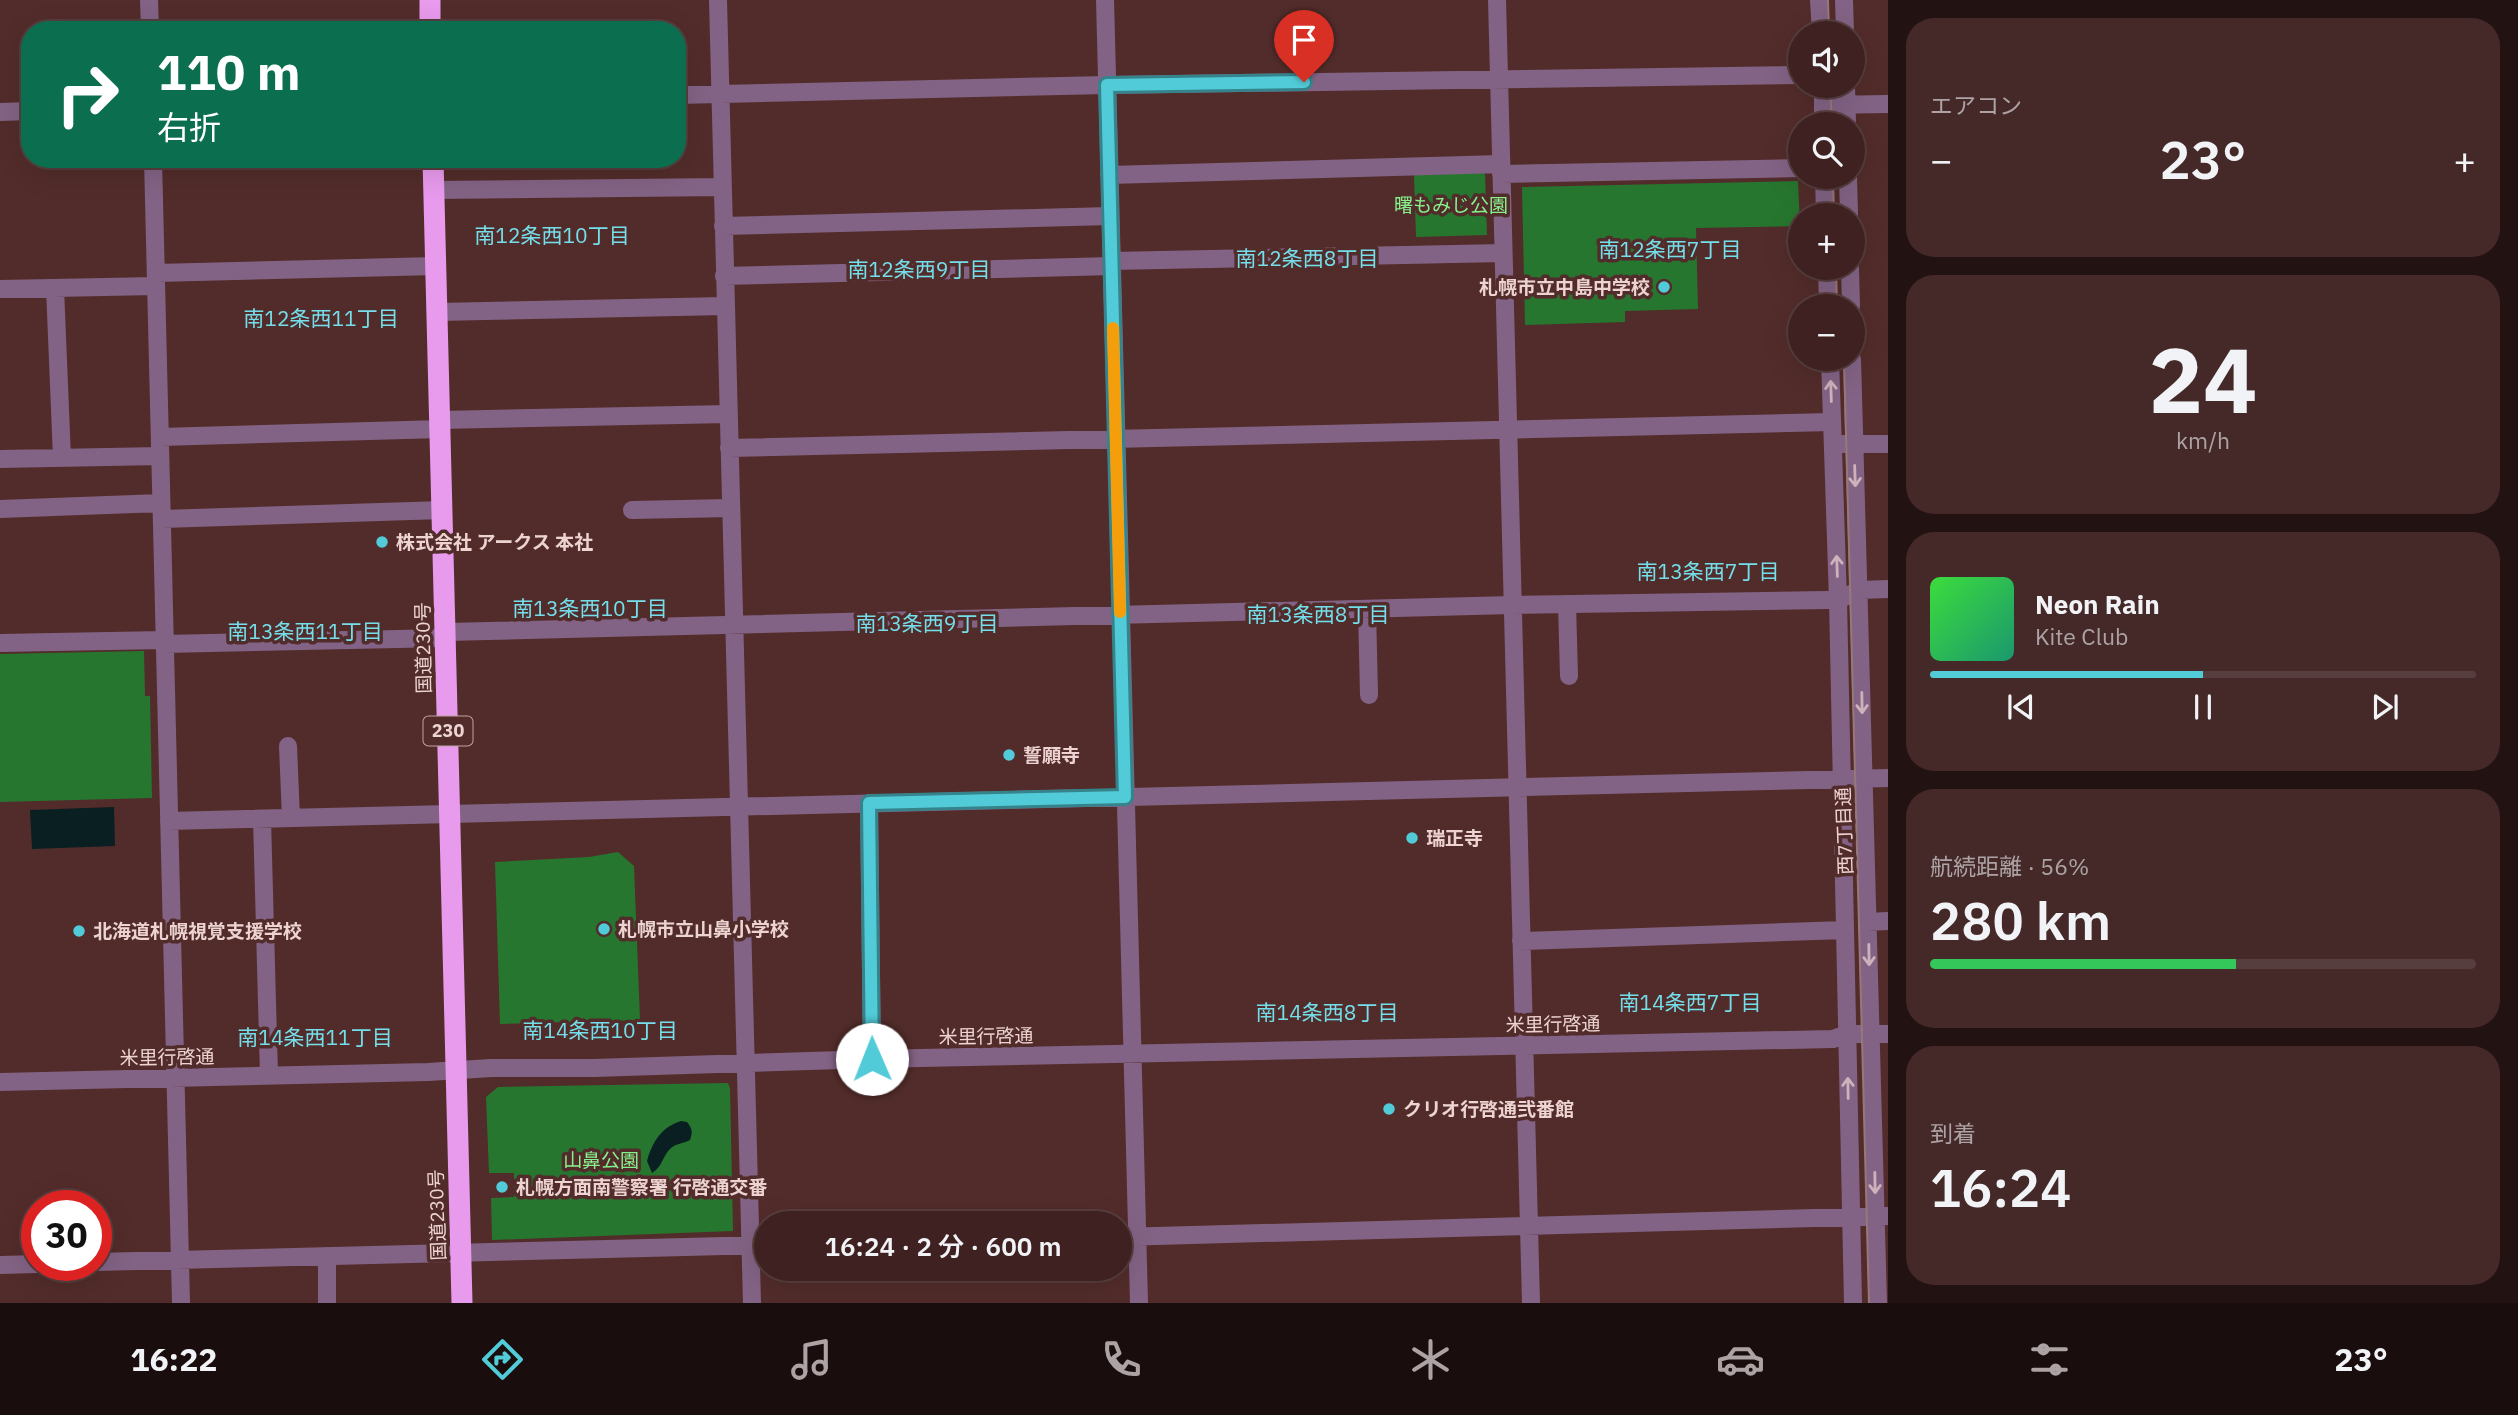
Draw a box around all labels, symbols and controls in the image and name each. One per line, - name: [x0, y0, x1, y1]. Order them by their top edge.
- pin: [1274, 10, 1334, 82]
- icon: arrive: [1285, 21, 1323, 59]
- map controls: [1788, 21, 1865, 371]
- button: sound: [1788, 21, 1865, 98]
- text: 110 m: [157, 40, 301, 103]
- icon: right: [42, 49, 133, 140]
- text: エアコン: [1930, 90, 2022, 120]
- text: 右折: [157, 106, 221, 148]
- button: search: [1788, 112, 1865, 189]
- text: 23°: [2160, 126, 2246, 193]
- text: −: [1930, 135, 1953, 184]
- text: +: [2453, 135, 2476, 184]
- park label: 曙もみじ公園: [1394, 193, 1508, 217]
- button: +: [1788, 203, 1865, 280]
- district label: 南12条西10丁目: [474, 221, 630, 249]
- district label: 南12条西7丁目: [1599, 235, 1741, 263]
- district label: 南12条西8丁目: [1236, 244, 1378, 272]
- district label: 南12条西9丁目: [848, 255, 990, 283]
- place label: 札幌市立中島中学校: [1479, 275, 1650, 299]
- marker: 札幌市立中島中学校: [1656, 279, 1672, 295]
- button: −: [1788, 294, 1865, 371]
- district label: 南12条西11丁目: [243, 304, 399, 332]
- text: 24: [2148, 320, 2258, 438]
- one-way arrow: [1824, 379, 1838, 402]
- text: km/h: [2176, 425, 2230, 455]
- one-way arrow: [1849, 464, 1862, 487]
- place label: 株式会社 アークス 本社: [396, 530, 593, 554]
- marker: 株式会社 アークス 本社: [374, 534, 390, 550]
- one-way arrow: [1830, 555, 1843, 578]
- district label: 南13条西7丁目: [1637, 557, 1779, 585]
- text: Neon Rain: [2035, 587, 2160, 621]
- district label: 南13条西10丁目: [512, 594, 668, 622]
- district label: 南13条西8丁目: [1247, 600, 1389, 628]
- street label: 国道230号: [410, 602, 436, 694]
- district label: 南13条西9丁目: [856, 609, 998, 637]
- district label: 南13条西11丁目: [227, 617, 383, 645]
- text: Kite Club: [2035, 621, 2128, 651]
- icon: previous: [2002, 688, 2040, 726]
- icon: pause: [2184, 688, 2222, 726]
- icon: next: [2366, 688, 2404, 726]
- one-way arrow: [1855, 692, 1869, 715]
- road number: 230: [424, 716, 472, 746]
- place label: 誓願寺: [1023, 743, 1080, 767]
- marker: 誓願寺: [1001, 747, 1017, 763]
- street label: 西7丁目通: [1830, 787, 1858, 875]
- place label: 瑞正寺: [1426, 826, 1483, 850]
- marker: 瑞正寺: [1404, 830, 1420, 846]
- text: 航続距離 · 56%: [1930, 851, 2089, 881]
- text: 280 km: [1930, 887, 2111, 954]
- place label: 札幌市立山鼻小学校: [618, 917, 789, 941]
- place label: 北海道札幌視覚支援学校: [93, 919, 302, 943]
- marker: 札幌市立山鼻小学校: [596, 921, 612, 937]
- marker: 北海道札幌視覚支援学校: [71, 923, 87, 939]
- one-way arrow: [1862, 944, 1876, 967]
- district label: 南14条西7丁目: [1619, 988, 1761, 1016]
- district label: 南14条西8丁目: [1256, 998, 1398, 1026]
- street label: 米里行啓通: [1505, 1011, 1601, 1037]
- district label: 南14条西10丁目: [522, 1016, 678, 1044]
- position arrow: [835, 1022, 909, 1096]
- district label: 南14条西11丁目: [237, 1023, 393, 1051]
- street label: 米里行啓通: [938, 1023, 1034, 1049]
- street label: 米里行啓通: [119, 1044, 215, 1070]
- one-way arrow: [1841, 1077, 1855, 1100]
- place label: クリオ行啓通弐番館: [1403, 1097, 1574, 1121]
- marker: クリオ行啓通弐番館: [1381, 1101, 1397, 1117]
- text: 到着: [1930, 1118, 1976, 1148]
- park label: 山鼻公園: [563, 1148, 639, 1172]
- text: 16:24: [1930, 1154, 2071, 1221]
- street label: 国道230号: [423, 1169, 451, 1261]
- one-way arrow: [1868, 1171, 1881, 1194]
- place label: 札幌方面南警察署 行啓通交番: [516, 1175, 768, 1199]
- marker: 札幌方面南警察署 行啓通交番: [494, 1179, 510, 1195]
- speed limit sign: 30: [21, 1190, 112, 1281]
- text: 16:24 · 2 分 · 600 m: [824, 1229, 1062, 1263]
- icon: directions: [478, 1335, 527, 1384]
- icon: music: [787, 1335, 836, 1384]
- icon: phone: [1097, 1335, 1146, 1384]
- icon: climate: [1406, 1335, 1455, 1384]
- icon: car: [1716, 1335, 1765, 1384]
- icon: filters: [2025, 1335, 2074, 1384]
- text: 16:22: [130, 1338, 218, 1380]
- text: 23°: [2334, 1338, 2388, 1380]

